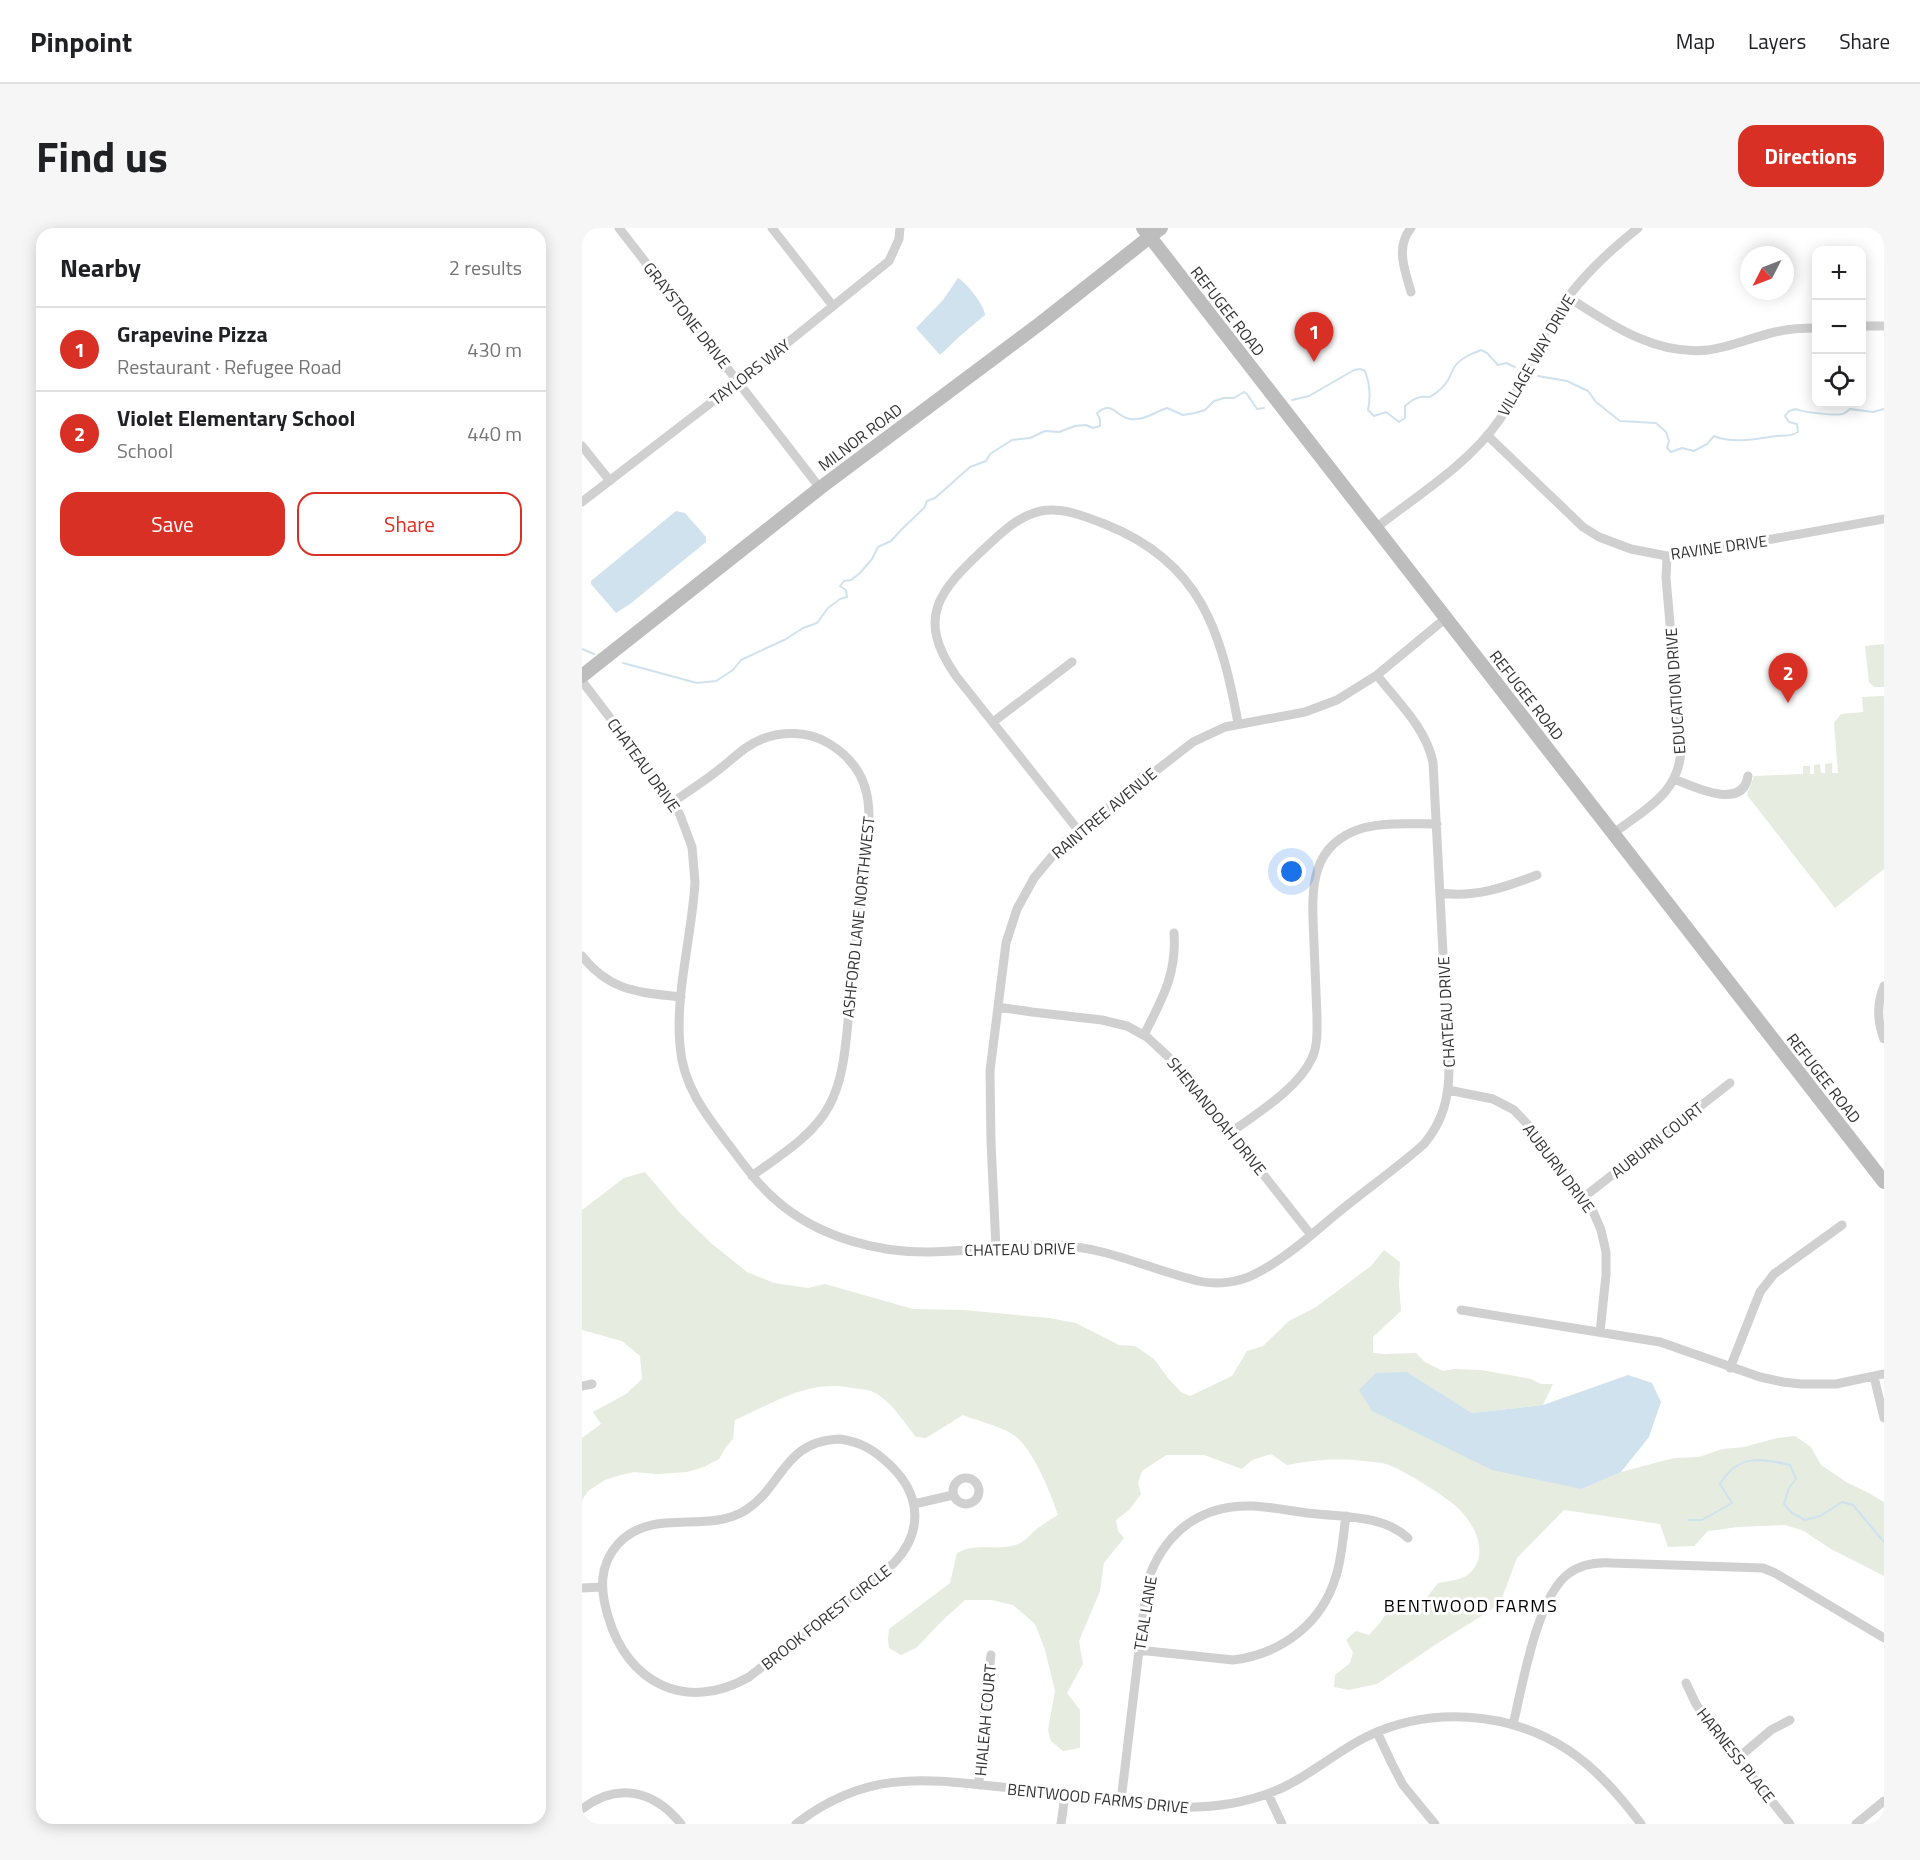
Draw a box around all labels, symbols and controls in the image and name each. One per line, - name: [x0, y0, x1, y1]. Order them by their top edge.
- text: Pinpoint: [30, 20, 132, 63]
- text: Map: [1676, 25, 1715, 57]
- text: Layers: [1748, 25, 1806, 57]
- text: Share: [1839, 25, 1890, 57]
- text: Find us: [36, 124, 168, 188]
- button: Directions: [1738, 125, 1884, 187]
- north arrow: [1740, 246, 1794, 300]
- map controls: [1812, 246, 1866, 408]
- button: +: [1812, 246, 1866, 300]
- text: Nearby: [60, 248, 141, 287]
- text: 2 results: [449, 252, 522, 283]
- street label: GRAYSTONE DRIVE: [638, 257, 736, 374]
- street label: REFUGEE ROAD: [1185, 261, 1271, 361]
- street label: VILLAGE WAY DRIVE: [1491, 289, 1581, 420]
- button: −: [1812, 300, 1866, 354]
- pin: 1: [1294, 312, 1334, 362]
- text: Grapevine Pizza: [117, 317, 268, 351]
- street label: TAYLORS WAY: [705, 333, 796, 411]
- text: 1: [74, 334, 85, 365]
- text: 430 m: [467, 334, 522, 365]
- text: Restaurant · Refugee Road: [117, 351, 342, 382]
- button: locate: [1812, 354, 1866, 408]
- street label: MILNOR ROAD: [813, 397, 907, 477]
- text: Violet Elementary School: [117, 401, 355, 435]
- text: 2: [74, 418, 85, 449]
- text: 440 m: [467, 418, 522, 449]
- text: School: [117, 435, 173, 466]
- button: Save: [60, 492, 285, 556]
- button: Share: [297, 492, 522, 556]
- street label: RAVINE DRIVE: [1669, 528, 1769, 566]
- street label: EDUCATION DRIVE: [1659, 627, 1691, 755]
- street label: REFUGEE ROAD: [1484, 645, 1570, 745]
- pin: 2: [1768, 654, 1808, 703]
- street label: CHATEAU DRIVE: [602, 713, 686, 817]
- street label: RAINTREE AVENUE: [1046, 762, 1162, 864]
- street label: ASHFORD LANE NORTHWEST: [836, 815, 881, 1019]
- your location: [1277, 857, 1306, 886]
- street label: CHATEAU DRIVE: [1431, 956, 1461, 1068]
- street label: REFUGEE ROAD: [1781, 1028, 1867, 1128]
- street label: SHENANDOAH DRIVE: [1162, 1052, 1272, 1181]
- street label: AUBURN COURT: [1606, 1096, 1709, 1184]
- street label: AUBURN DRIVE: [1517, 1118, 1601, 1218]
- street label: CHATEAU DRIVE: [964, 1236, 1076, 1262]
- street label: BROOK FOREST CIRCLE: [756, 1558, 896, 1675]
- street label: TEAL LANE: [1127, 1574, 1163, 1652]
- district label: BENTWOOD FARMS: [1384, 1592, 1558, 1619]
- street label: HIALEAH COURT: [968, 1663, 1002, 1777]
- street label: HARNESS PLACE: [1691, 1702, 1781, 1808]
- street label: BENTWOOD FARMS DRIVE: [1006, 1777, 1190, 1819]

